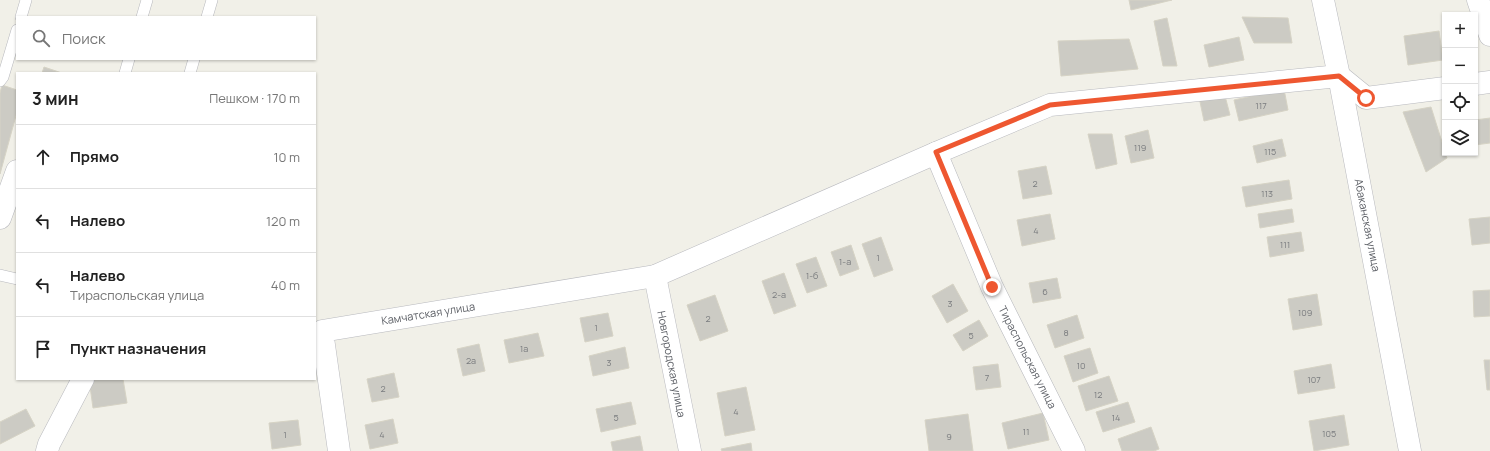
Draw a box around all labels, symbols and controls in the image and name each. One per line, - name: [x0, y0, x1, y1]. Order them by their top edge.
- map controls: [1442, 12, 1478, 156]
- button: +: [1442, 12, 1478, 48]
- search box: [16, 16, 316, 60]
- icon: search: [30, 27, 52, 49]
- text: Поиск: [62, 28, 106, 49]
- button: −: [1442, 48, 1478, 84]
- button: locate: [1442, 84, 1478, 120]
- text: 3 мин: [32, 87, 79, 110]
- text: Пешком · 170 m: [209, 89, 300, 107]
- route start: [1357, 89, 1375, 107]
- house number: 117: [1255, 99, 1267, 112]
- button: layers: [1442, 120, 1478, 156]
- house number: 119: [1134, 141, 1146, 154]
- house number: 115: [1264, 145, 1276, 158]
- icon: ahead: [32, 146, 54, 168]
- text: Прямо: [70, 146, 119, 167]
- text: 10 m: [273, 148, 300, 166]
- house number: 2: [1032, 177, 1038, 190]
- street label: Абаканская улица: [1352, 177, 1384, 273]
- house number: 113: [1261, 187, 1273, 200]
- icon: left: [32, 210, 54, 232]
- text: Налево: [70, 210, 125, 231]
- text: 120 m: [266, 212, 300, 230]
- house number: 4: [1033, 224, 1039, 237]
- house number: 111: [1280, 238, 1290, 251]
- house number: 1: [876, 251, 880, 264]
- house number: 1-a: [839, 255, 851, 268]
- text: Налево: [70, 265, 125, 286]
- house number: 1-б: [806, 269, 818, 282]
- icon: left: [32, 274, 54, 296]
- text: 40 m: [271, 276, 300, 294]
- route end: [983, 278, 1001, 296]
- house number: 6: [1042, 285, 1048, 298]
- text: Тираспольская улица: [70, 286, 204, 304]
- house number: 2-a: [772, 288, 786, 301]
- house number: 3: [948, 297, 953, 310]
- street label: Камчатская улица: [380, 298, 476, 328]
- street label: Тираспольская улица: [996, 303, 1060, 411]
- house number: 109: [1298, 306, 1312, 319]
- street label: Новгородская улица: [654, 310, 690, 418]
- house number: 2: [705, 312, 711, 325]
- house number: 1: [594, 321, 598, 334]
- house number: 8: [1063, 326, 1069, 339]
- house number: 5: [968, 329, 974, 342]
- icon: arrive: [32, 338, 54, 360]
- text: Пункт назначения: [70, 338, 206, 359]
- house number: 1a: [520, 342, 528, 355]
- house number: 2a: [466, 354, 476, 367]
- house number: 3: [607, 356, 612, 369]
- house number: 10: [1077, 359, 1086, 372]
- house number: 7: [985, 371, 990, 384]
- house number: 107: [1307, 373, 1321, 386]
- house number: 2: [380, 382, 386, 395]
- house number: 12: [1094, 388, 1102, 401]
- house number: 4: [733, 405, 739, 418]
- house number: 5: [613, 411, 619, 424]
- house number: 14: [1112, 411, 1120, 424]
- house number: 11: [1022, 425, 1030, 438]
- house number: 105: [1322, 427, 1336, 440]
- house number: 1: [283, 428, 287, 441]
- house number: 4: [379, 428, 385, 441]
- house number: 9: [946, 430, 952, 443]

